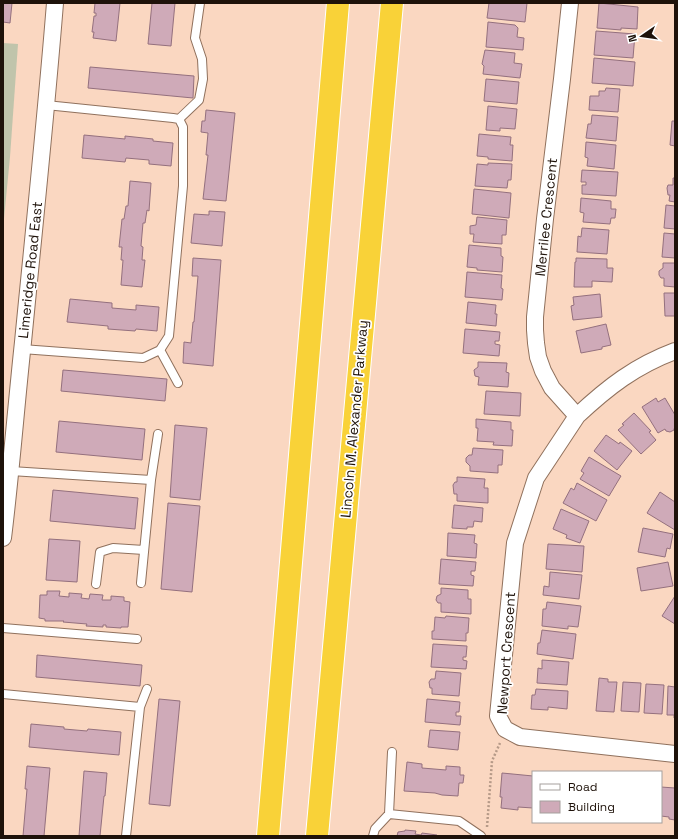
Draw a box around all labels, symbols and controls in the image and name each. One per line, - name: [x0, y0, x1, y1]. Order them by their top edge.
- north arrow: [622, 16, 662, 56]
- text: N: [625, 33, 640, 43]
- street label: Merrilee Crescent: [531, 157, 561, 277]
- street label: Limeridge Road East: [14, 201, 46, 339]
- street label: Lincoln M. Alexander Parkway: [336, 319, 372, 519]
- street label: Newport Crescent: [493, 591, 519, 715]
- legend: [532, 771, 662, 823]
- text: Road: [568, 779, 597, 795]
- text: Building: [568, 799, 615, 815]

